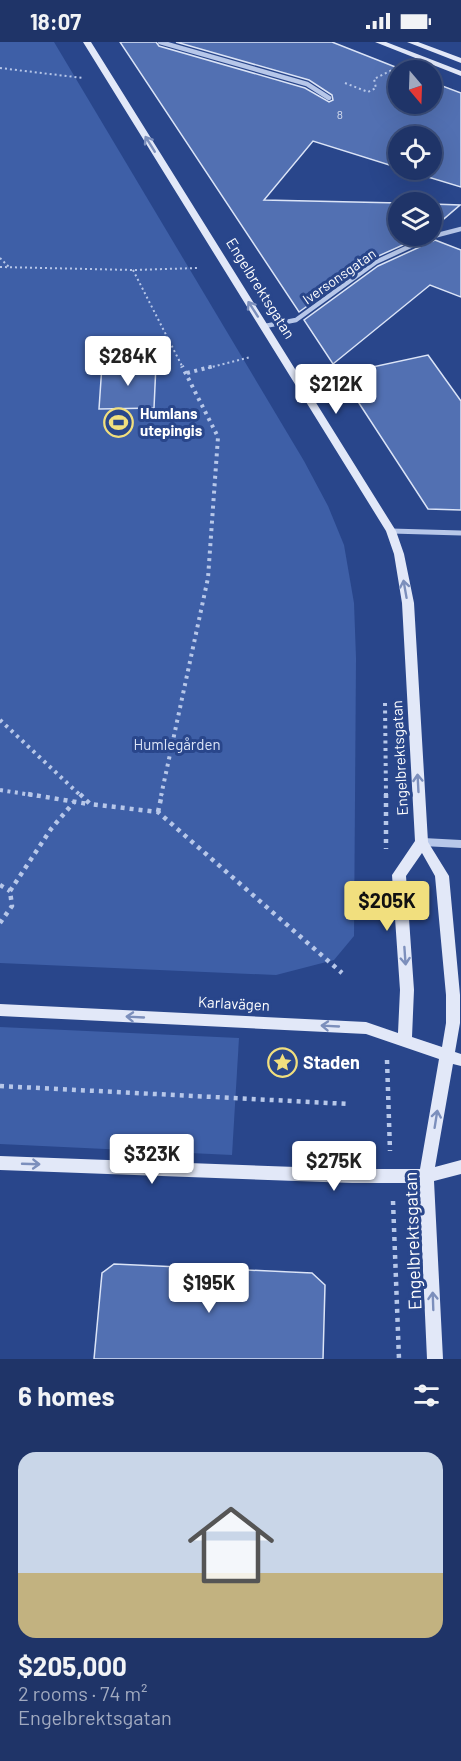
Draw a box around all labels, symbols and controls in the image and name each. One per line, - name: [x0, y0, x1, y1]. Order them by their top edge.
- text: 18:07: [30, 8, 81, 34]
- north arrow: [388, 60, 442, 114]
- map controls: [388, 60, 442, 246]
- house number: 8: [337, 107, 343, 121]
- button: locate: [388, 126, 442, 180]
- one-way arrow: [144, 136, 156, 153]
- button: layers: [388, 192, 442, 246]
- street label: Engelbrektsgatan: [223, 234, 299, 342]
- street label: Iversonsgatan: [299, 244, 379, 308]
- one-way arrow: [247, 301, 259, 318]
- pin: $284K: [86, 336, 170, 387]
- text: $284K: [99, 343, 157, 367]
- pin: $212K: [294, 364, 378, 415]
- text: $212K: [309, 371, 363, 395]
- place label: Humlans utepingis: [140, 404, 203, 439]
- sports icon: Humlans utepingis: [103, 406, 135, 438]
- one-way arrow: [400, 580, 411, 599]
- street label: Engelbrektsgatan: [387, 700, 411, 816]
- park label: Humlegården: [133, 735, 221, 753]
- one-way arrow: [413, 774, 424, 794]
- pin: $205K: [345, 881, 429, 932]
- text: $205K: [358, 888, 416, 912]
- one-way arrow: [399, 946, 410, 966]
- street label: Karlavägen: [198, 992, 270, 1014]
- one-way arrow: [125, 1011, 145, 1022]
- one-way arrow: [320, 1021, 340, 1032]
- place icon: Staden: [266, 1046, 298, 1078]
- place label: Staden: [303, 1051, 360, 1073]
- one-way arrow: [431, 1109, 442, 1129]
- pin: $323K: [110, 1134, 194, 1185]
- text: $323K: [124, 1141, 180, 1165]
- pin: $275K: [292, 1141, 376, 1192]
- text: $275K: [306, 1148, 362, 1172]
- one-way arrow: [21, 1158, 41, 1170]
- street label: Engelbrektsgatan: [399, 1172, 425, 1310]
- pin: $195K: [167, 1263, 251, 1314]
- text: $195K: [183, 1270, 235, 1294]
- one-way arrow: [428, 1291, 439, 1311]
- icon: filters: [410, 1379, 443, 1412]
- text: 6 homes: [18, 1380, 115, 1411]
- icon: home: [177, 1491, 285, 1599]
- text: $205,000: [18, 1650, 127, 1681]
- text: 2 rooms · 74 m²: [18, 1681, 148, 1705]
- text: Engelbrektsgatan: [18, 1705, 172, 1729]

